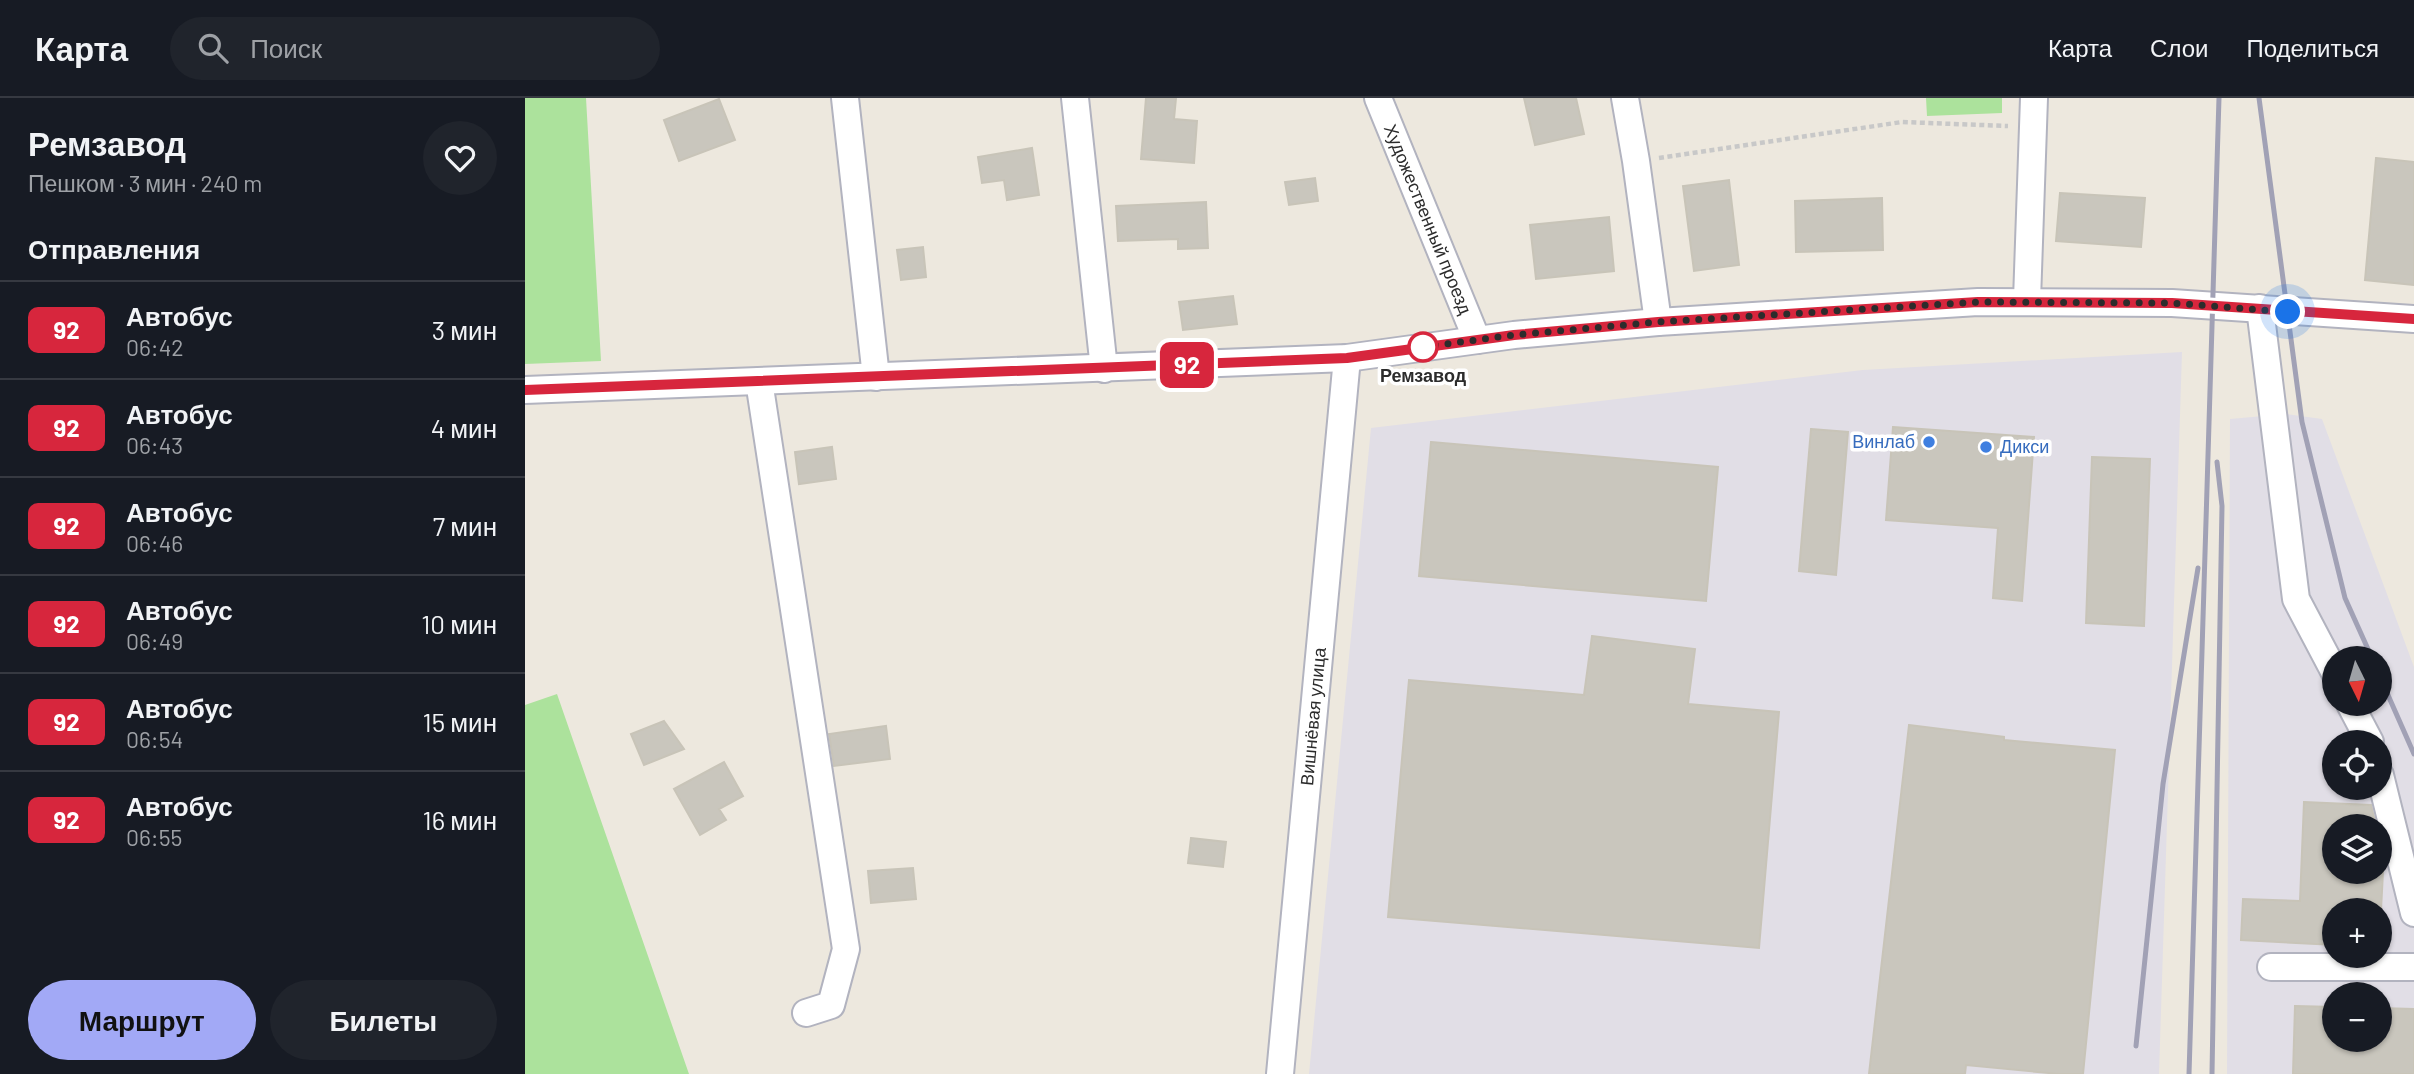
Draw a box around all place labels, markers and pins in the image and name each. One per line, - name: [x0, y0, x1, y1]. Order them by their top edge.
- marker: Ремзавод: [1408, 332, 1438, 362]
- place label: Ремзавод: [1380, 364, 1467, 386]
- place label: Винлаб: [1852, 430, 1915, 452]
- marker: Винлаб: [1921, 434, 1937, 450]
- place label: Дикси: [2000, 435, 2049, 457]
- marker: Дикси: [1978, 439, 1994, 455]

